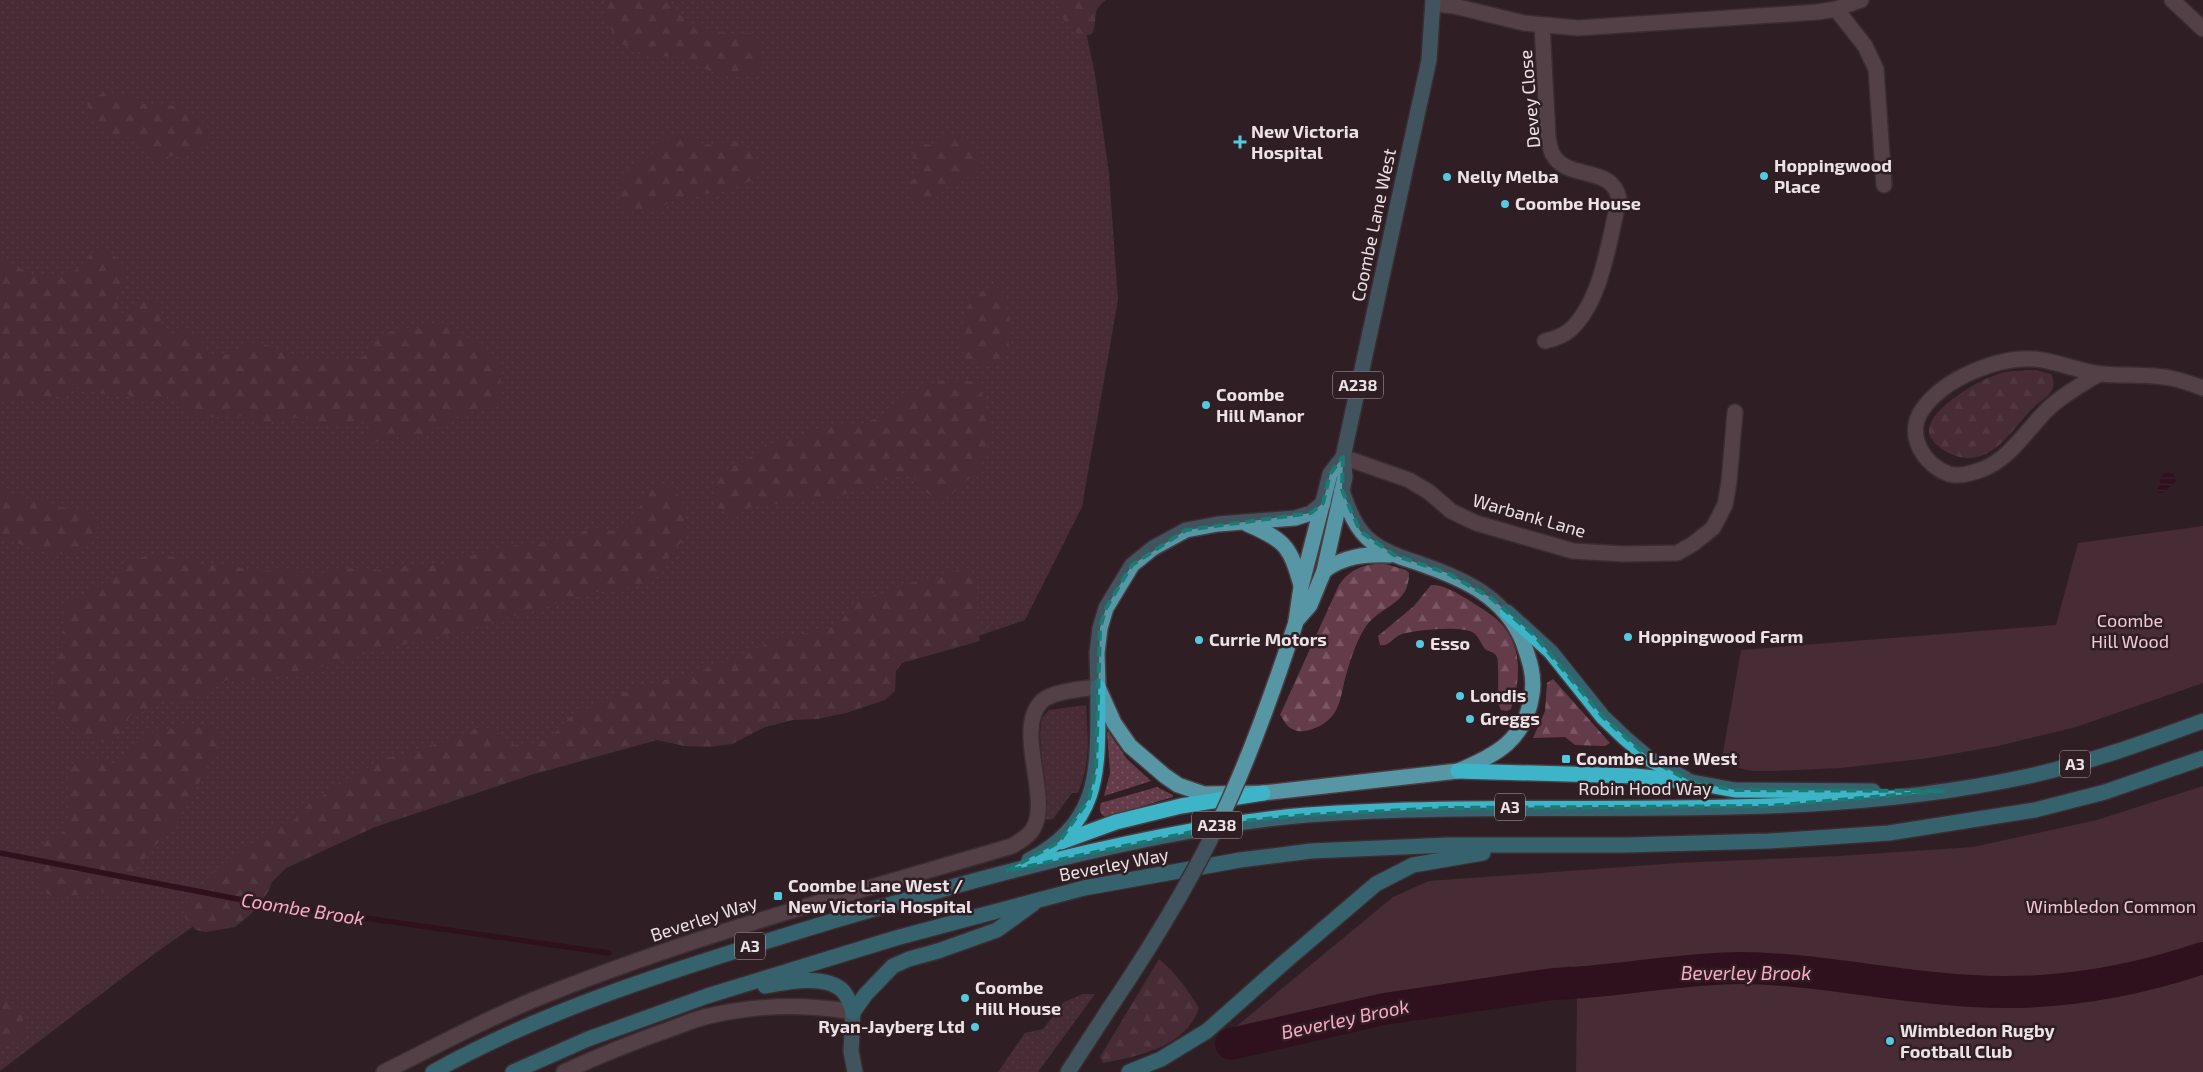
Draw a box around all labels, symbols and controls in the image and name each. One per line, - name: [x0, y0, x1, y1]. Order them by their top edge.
- street label: Devey Close: [1514, 49, 1544, 149]
- place label: New Victoria Hospital: [1251, 120, 1359, 163]
- marker: New Victoria Hospital: [1233, 135, 1247, 149]
- street label: Coombe Lane West: [1346, 146, 1400, 303]
- place label: Hoppingwood Place: [1774, 154, 1892, 197]
- place label: Nelly Melba: [1457, 165, 1559, 187]
- marker: Hoppingwood Place: [1758, 170, 1770, 182]
- marker: Nelly Melba: [1441, 171, 1453, 183]
- place label: Coombe House: [1515, 192, 1641, 214]
- marker: Coombe House: [1499, 198, 1511, 210]
- road number: A238: [1333, 372, 1383, 398]
- place label: Coombe Hill Manor: [1216, 383, 1305, 426]
- marker: Coombe Hill Manor: [1200, 399, 1212, 411]
- street label: Warbank Lane: [1470, 488, 1588, 542]
- park label: Coombe Hill Wood: [2091, 609, 2169, 652]
- place label: Hoppingwood Farm: [1638, 625, 1803, 647]
- place label: Currie Motors: [1209, 628, 1327, 650]
- marker: Hoppingwood Farm: [1622, 631, 1634, 643]
- place label: Esso: [1430, 632, 1470, 654]
- marker: Currie Motors: [1193, 634, 1205, 646]
- marker: Esso: [1414, 638, 1426, 650]
- place label: Londis: [1470, 684, 1526, 706]
- marker: Londis: [1454, 690, 1466, 702]
- place label: Greggs: [1480, 707, 1540, 729]
- marker: Greggs: [1464, 713, 1476, 725]
- place label: Coombe Lane West: [1576, 747, 1738, 769]
- road number: A3: [2060, 751, 2090, 778]
- marker: Coombe Lane West: [1560, 753, 1572, 765]
- street label: Robin Hood Way: [1578, 777, 1712, 799]
- road number: A3: [1495, 794, 1525, 820]
- road number: A238: [1192, 812, 1242, 838]
- street label: Beverley Way: [1057, 843, 1171, 885]
- place label: Coombe Lane West / New Victoria Hospital: [788, 874, 972, 917]
- water label: Coombe Brook: [240, 887, 366, 930]
- street label: Beverley Way: [647, 890, 760, 946]
- marker: Coombe Lane West / New Victoria Hospital: [772, 890, 784, 902]
- park label: Wimbledon Common: [2026, 895, 2196, 917]
- road number: A3: [735, 932, 765, 959]
- water label: Beverley Brook: [1681, 961, 1811, 985]
- place label: Coombe Hill House: [975, 976, 1061, 1019]
- marker: Coombe Hill House: [959, 992, 971, 1004]
- water label: Beverley Brook: [1279, 994, 1411, 1044]
- place label: Ryan-Jayberg Ltd: [818, 1015, 965, 1037]
- place label: Wimbledon Rugby Football Club: [1900, 1019, 2056, 1062]
- marker: Ryan-Jayberg Ltd: [969, 1021, 981, 1033]
- marker: Wimbledon Rugby Football Club: [1884, 1035, 1896, 1047]

